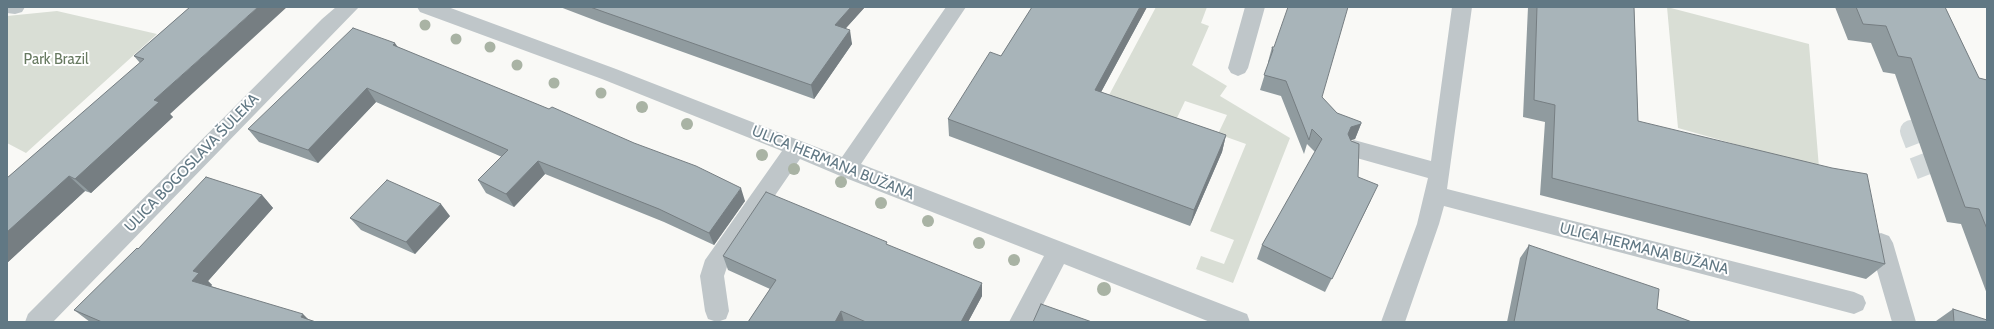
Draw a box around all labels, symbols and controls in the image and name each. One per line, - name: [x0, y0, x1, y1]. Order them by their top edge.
- park label: Park Brazil: [24, 51, 88, 69]
- street label: ULICA BOGOSLAVA ŠULEKA: [121, 90, 263, 236]
- street label: ULICA HERMANA BUŽANA: [749, 122, 917, 204]
- street label: ULICA HERMANA BUŽANA: [1558, 219, 1730, 279]

